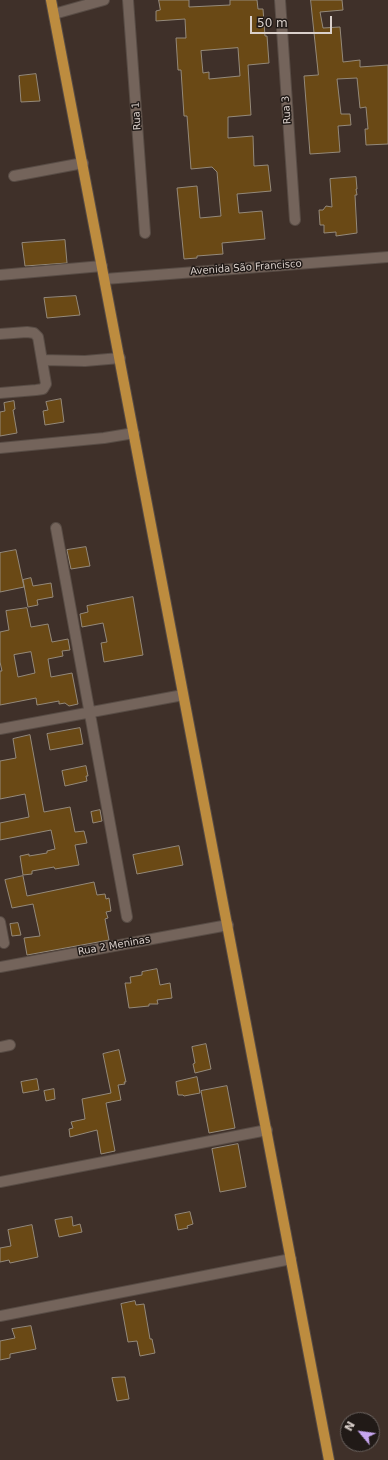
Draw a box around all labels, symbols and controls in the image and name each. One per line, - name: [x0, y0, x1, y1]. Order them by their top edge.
- scale bar: [252, 8, 334, 34]
- text: 50 m: [257, 16, 288, 30]
- street label: Rua 3: [280, 95, 294, 125]
- street label: Rua 1: [130, 101, 144, 131]
- street label: Avenida São Francisco: [190, 258, 302, 278]
- street label: Rua 2 Meninas: [77, 934, 151, 958]
- north arrow: [340, 1412, 380, 1452]
- text: N: [342, 1419, 358, 1434]

